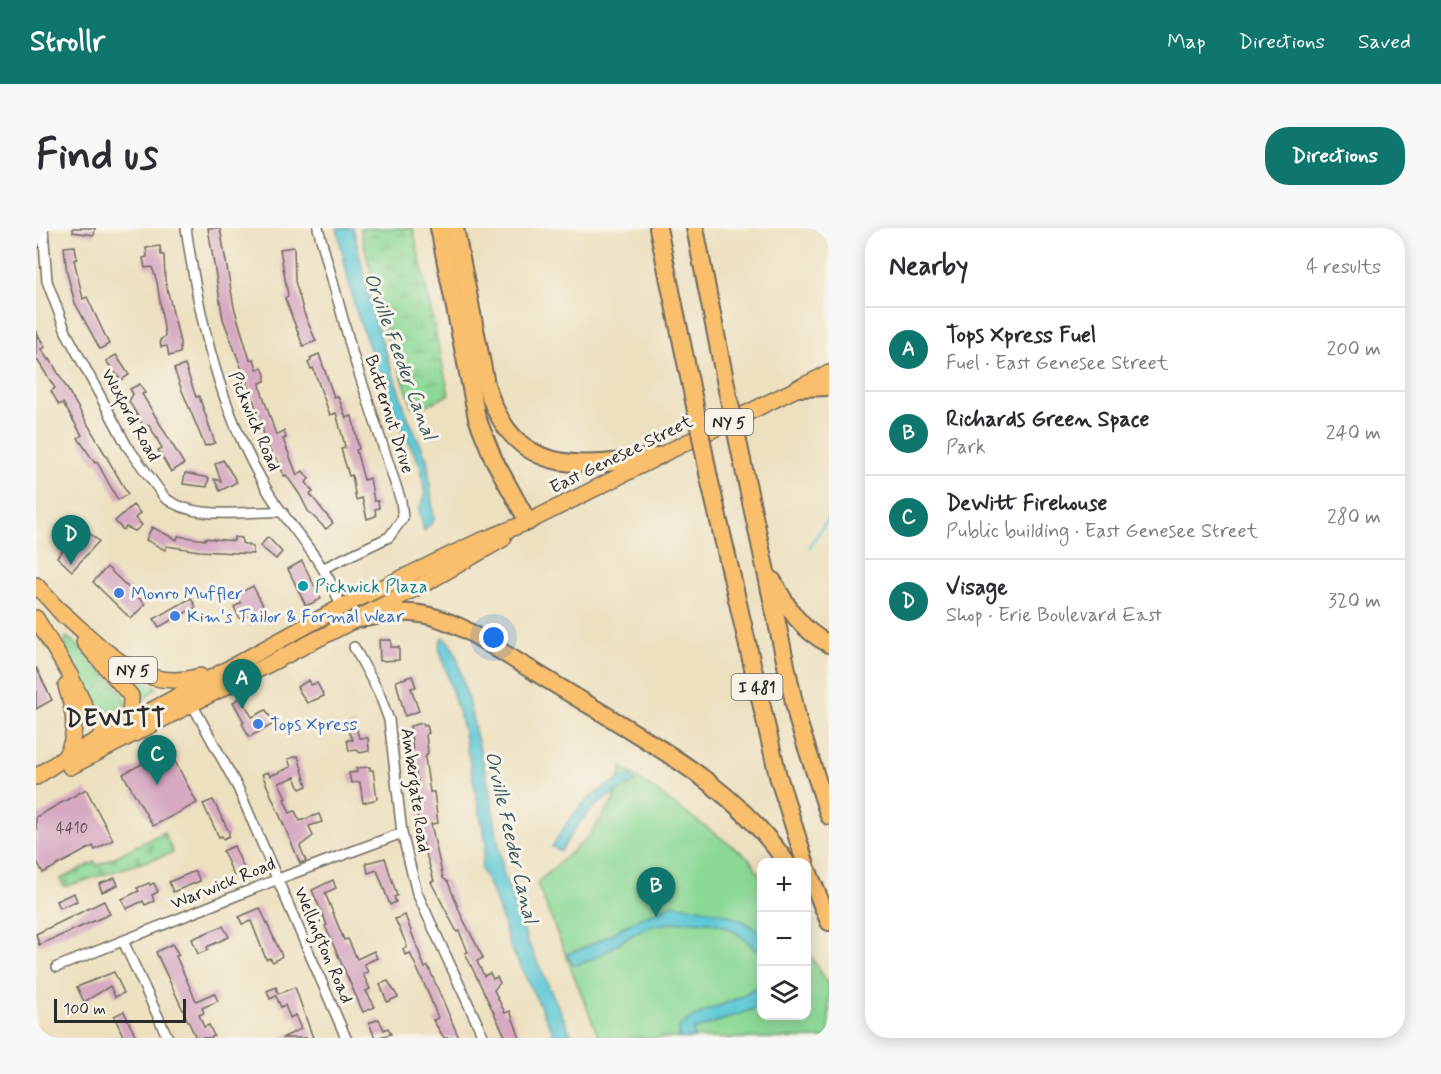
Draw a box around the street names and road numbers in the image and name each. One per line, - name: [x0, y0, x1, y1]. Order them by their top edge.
- street label: Butternut Drive: [359, 352, 419, 477]
- street label: Wexford Road: [93, 365, 165, 467]
- street label: Pickwick Road: [222, 368, 286, 475]
- road number: NY 5: [705, 409, 753, 435]
- street label: East Genesee Street: [546, 410, 697, 500]
- road number: NY 5: [109, 657, 157, 683]
- road number: I 481: [732, 674, 782, 700]
- street label: Ambergate Road: [392, 726, 436, 854]
- street label: Warwick Road: [167, 852, 279, 916]
- street label: Wellington Road: [286, 883, 358, 1008]

